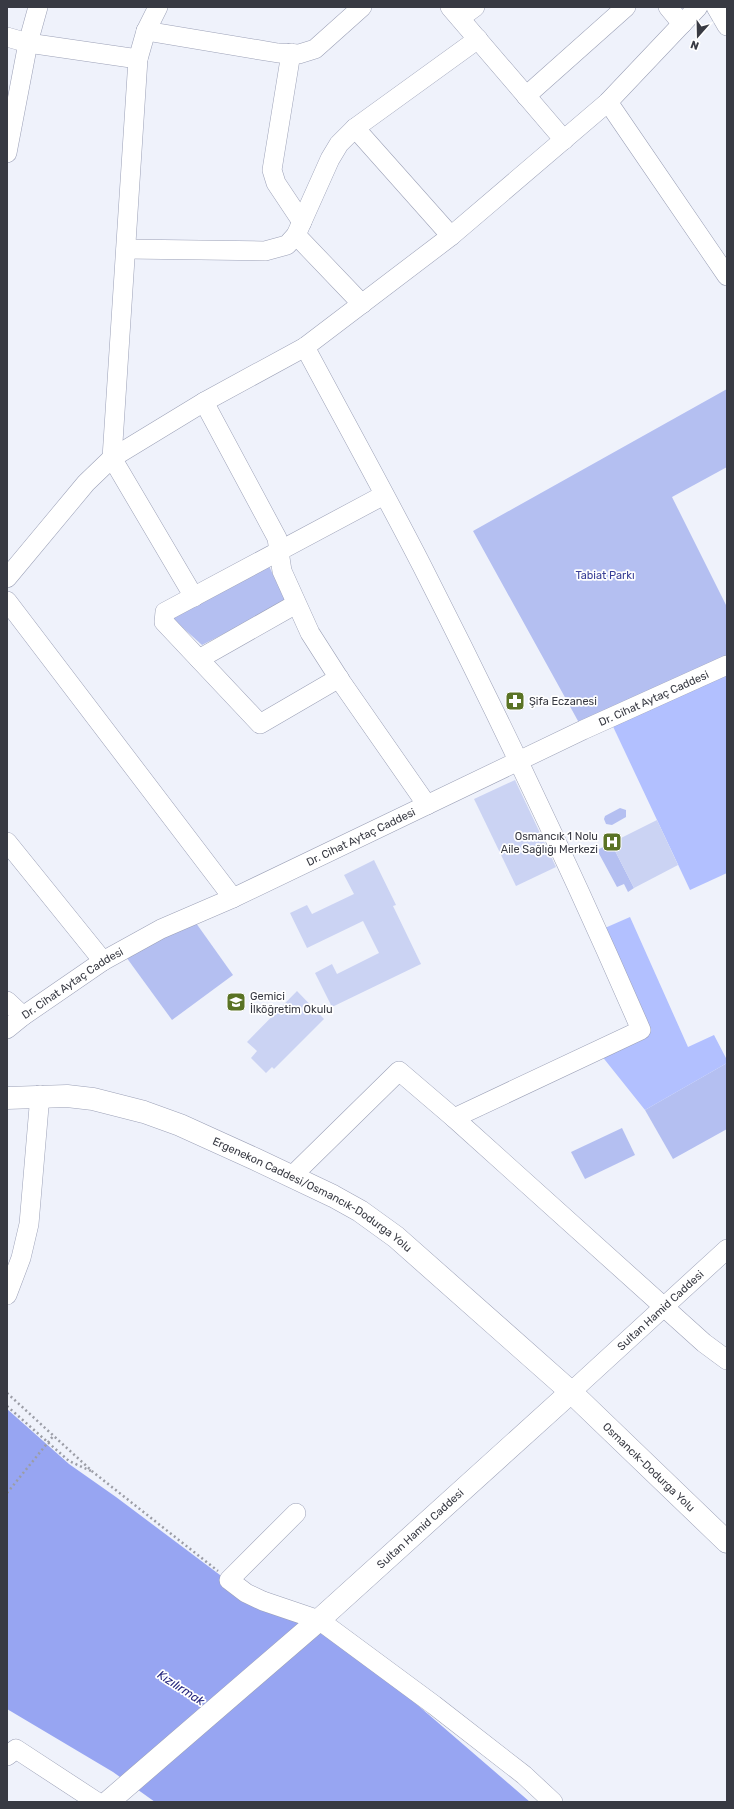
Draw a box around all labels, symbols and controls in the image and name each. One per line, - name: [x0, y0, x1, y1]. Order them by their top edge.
- north arrow: [678, 16, 718, 56]
- text: N: [689, 37, 701, 52]
- park label: Tabiat Parkı: [575, 569, 635, 582]
- street label: Dr. Cihat Aytaç Caddesi: [597, 668, 711, 729]
- pharmacy icon: Şifa Eczanesi: [504, 690, 526, 712]
- place label: Şifa Eczanesi: [529, 695, 597, 708]
- street label: Dr. Cihat Aytaç Caddesi: [304, 805, 417, 868]
- place label: Osmancık 1 Nolu Aile Sağlığı Merkezi: [501, 830, 598, 856]
- hospital icon: Osmancık 1 Nolu Aile Sağlığı Merkezi: [601, 831, 623, 853]
- street label: Dr. Cihat Aytaç Caddesi: [19, 945, 125, 1022]
- place label: Gemici İlköğretim Okulu: [250, 990, 333, 1016]
- school or university icon: Gemici İlköğretim Okulu: [225, 991, 247, 1013]
- street label: Ergenekon Caddesi/Osmancık-Dodurga Yolu: [211, 1134, 415, 1255]
- street label: Sultan Hamid Caddesi: [614, 1267, 706, 1353]
- street label: Osmancık-Dodurga Yolu: [600, 1420, 698, 1514]
- street label: Sultan Hamid Caddesi: [374, 1486, 466, 1571]
- water label: Kızılırmak: [155, 1668, 208, 1709]

